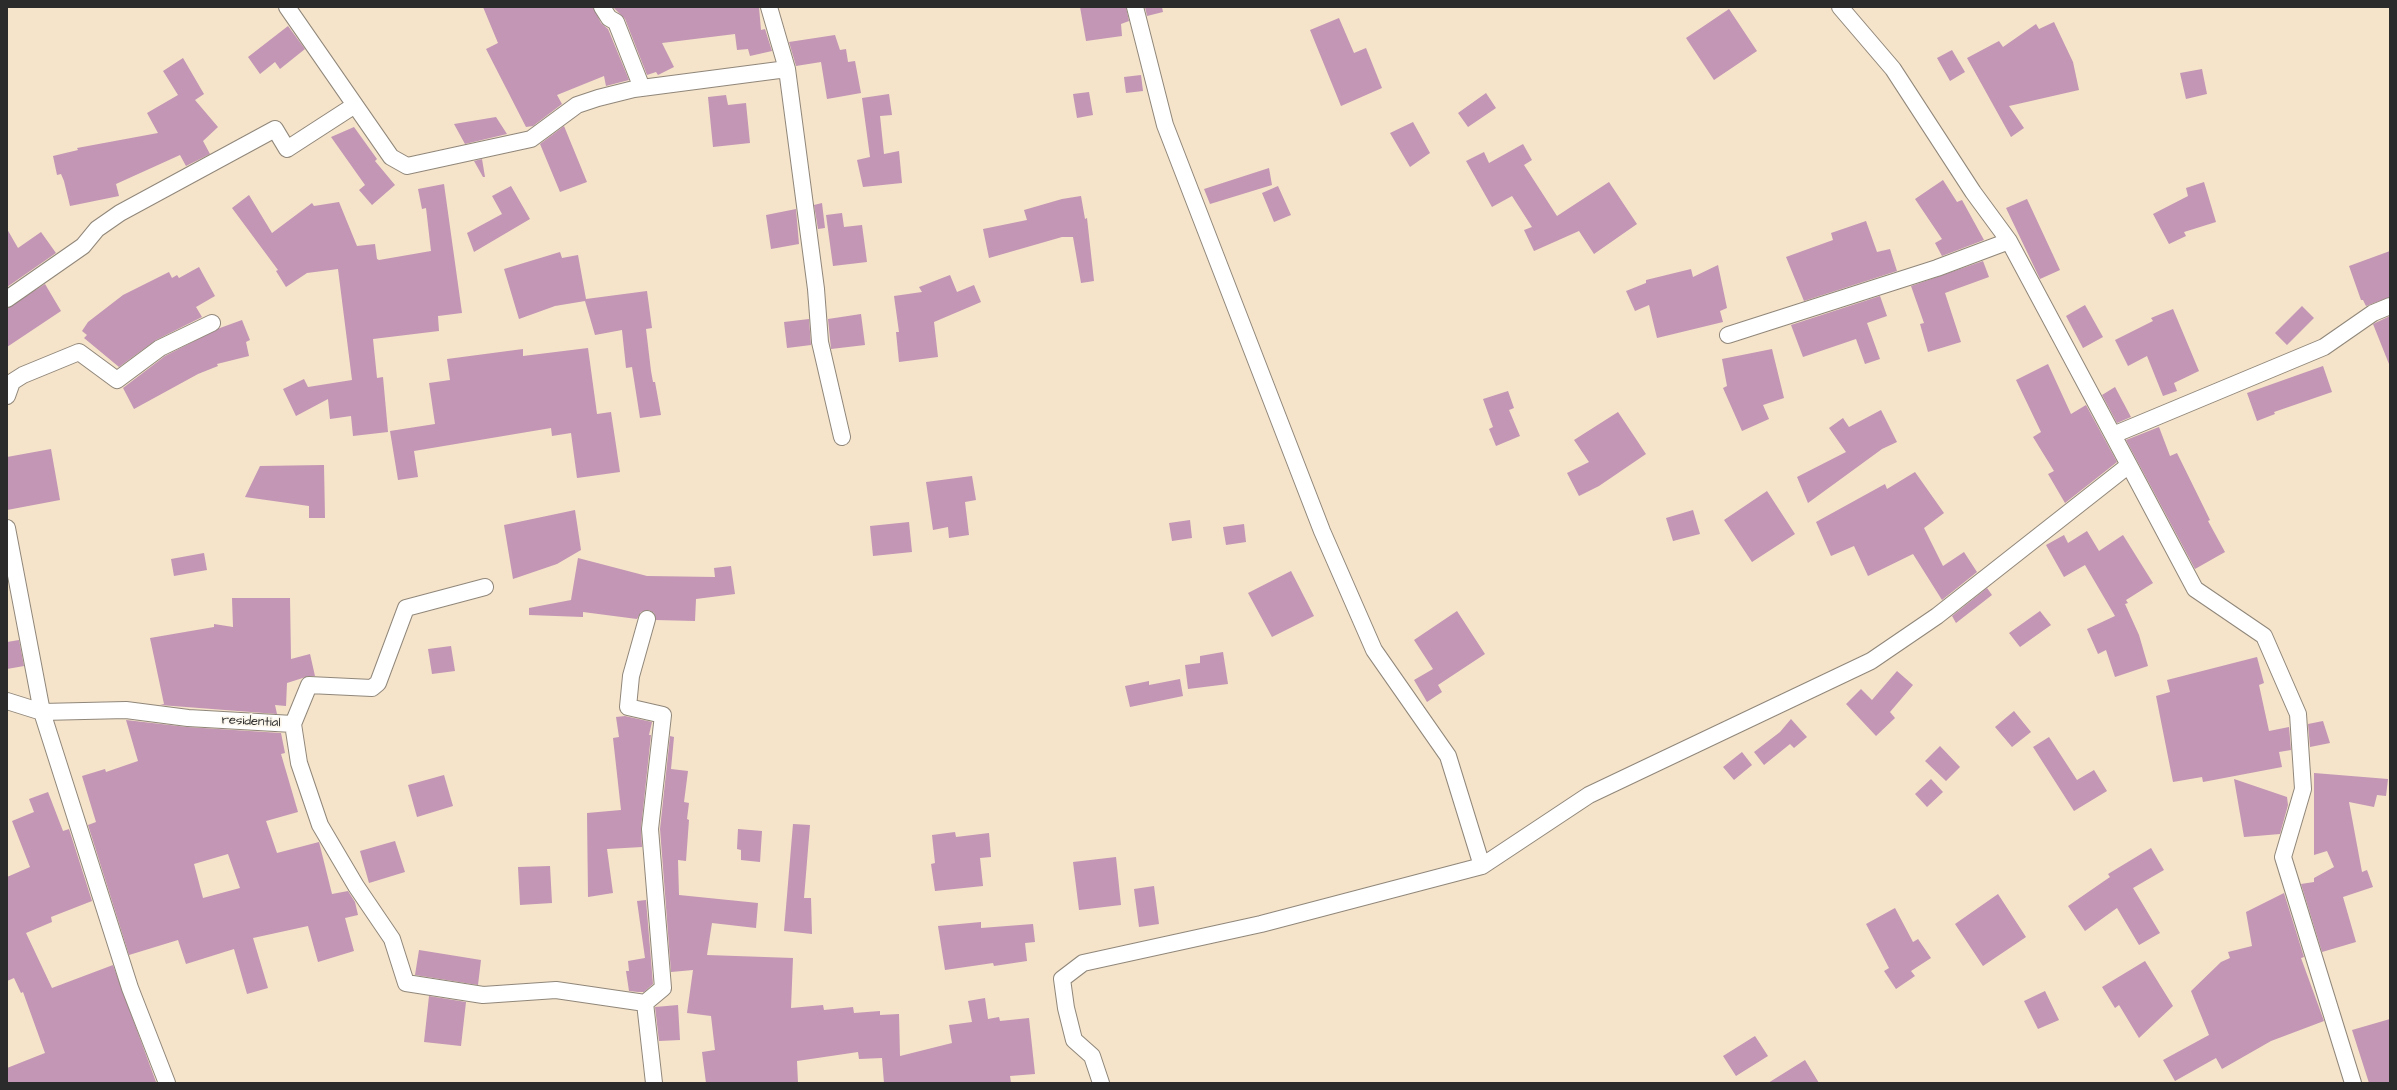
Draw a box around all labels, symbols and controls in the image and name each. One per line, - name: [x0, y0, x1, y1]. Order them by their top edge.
- street label: residential: [221, 713, 281, 731]

